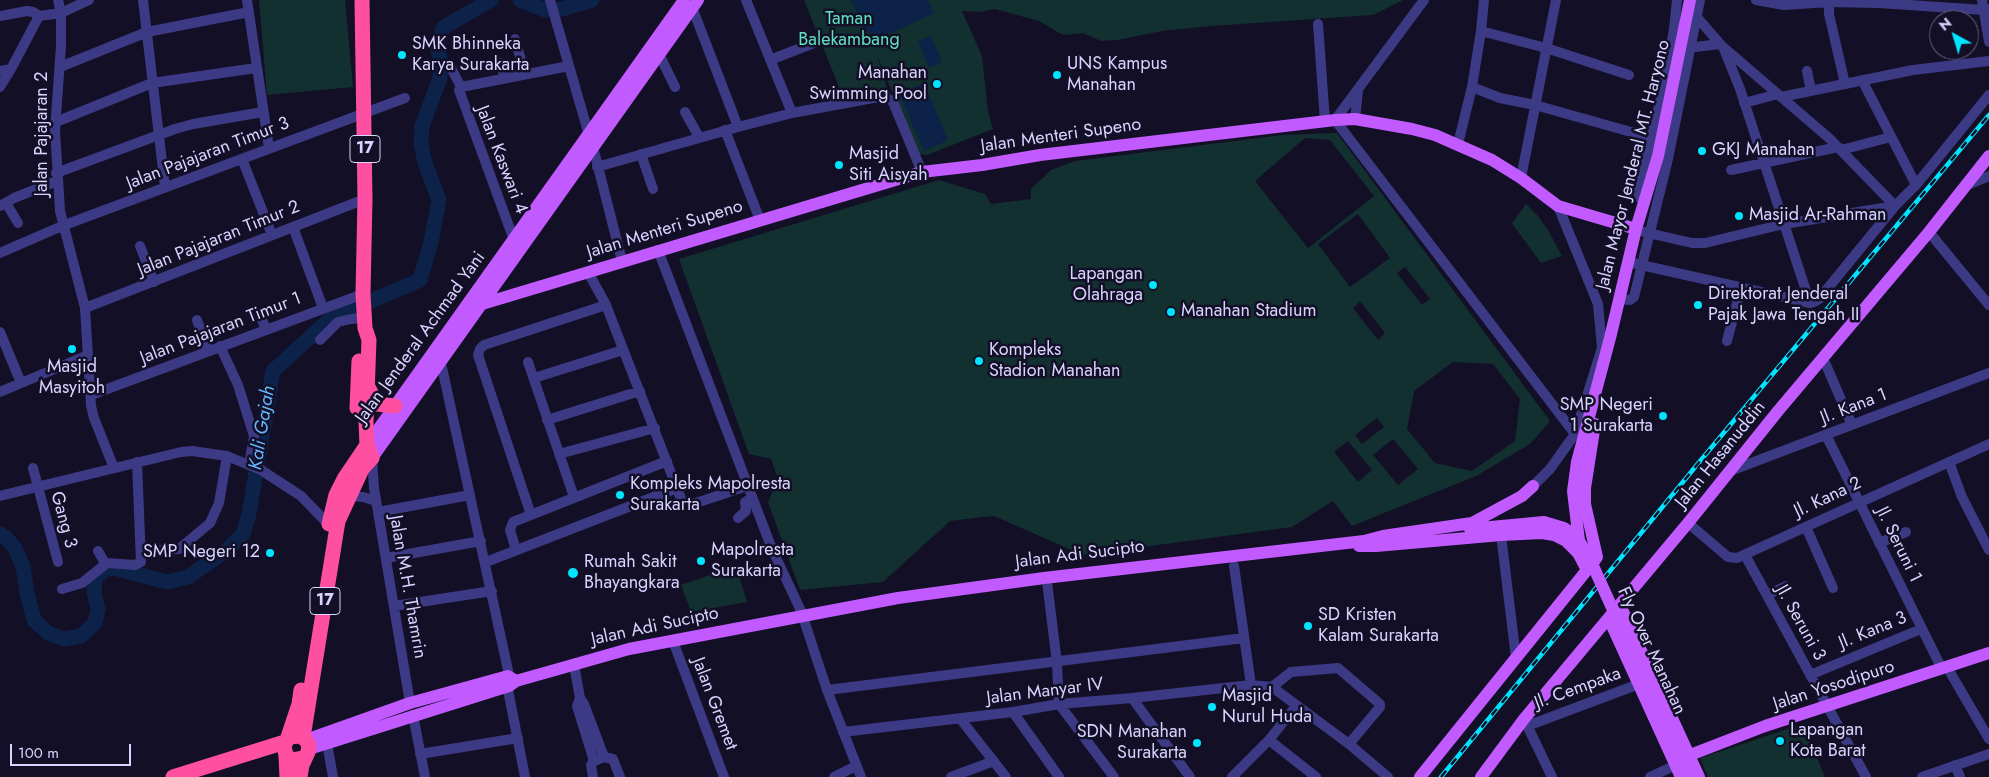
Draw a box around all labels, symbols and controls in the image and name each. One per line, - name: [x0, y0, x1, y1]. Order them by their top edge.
- park label: Taman Balekambang: [798, 9, 900, 52]
- north arrow: [1929, 10, 1979, 60]
- text: N: [1935, 13, 1956, 35]
- place label: SMK Bhinneka Karya Surakarta: [412, 34, 529, 76]
- street label: Jalan Mayor Jenderal MT. Haryono: [1592, 38, 1676, 292]
- marker: SMK Bhinneka Karya Surakarta: [396, 49, 408, 61]
- place label: UNS Kampus Manahan: [1067, 54, 1167, 96]
- place label: Manahan Swimming Pool: [809, 63, 927, 106]
- marker: UNS Kampus Manahan: [1051, 69, 1063, 81]
- street label: Jalan Pajajaran 2: [32, 72, 54, 196]
- marker: Manahan Swimming Pool: [931, 78, 943, 90]
- street label: Jalan Kaswari 4: [470, 103, 532, 217]
- street label: Jalan Pajajaran Timur 3: [124, 113, 292, 195]
- street label: Jalan Menteri Supeno: [979, 114, 1143, 158]
- road number: 17: [350, 136, 380, 162]
- place label: GKJ Manahan: [1712, 140, 1815, 162]
- place label: Masjid Siti Aisyah: [849, 144, 928, 186]
- marker: GKJ Manahan: [1696, 145, 1708, 157]
- marker: Masjid Siti Aisyah: [833, 159, 845, 171]
- street label: Jalan Menteri Supeno: [584, 196, 746, 264]
- street label: Jalan Pajajaran Timur 2: [135, 197, 303, 281]
- place label: Masjid Ar-Rahman: [1749, 205, 1887, 227]
- marker: Masjid Ar-Rahman: [1733, 210, 1745, 222]
- street label: Jalan Jenderal Achmad Yani: [351, 248, 491, 428]
- place label: Lapangan Olahraga: [1070, 264, 1143, 306]
- marker: Lapangan Olahraga: [1147, 279, 1159, 291]
- place label: Direktorat Jenderal Pajak Jawa Tengah II: [1708, 284, 1860, 326]
- street label: Jalan Pajajaran Timur 1: [137, 288, 305, 370]
- marker: Direktorat Jenderal Pajak Jawa Tengah II: [1692, 299, 1704, 311]
- place label: Manahan Stadium: [1181, 301, 1317, 323]
- marker: Manahan Stadium: [1165, 306, 1177, 318]
- place label: Kompleks Stadion Manahan: [989, 340, 1120, 382]
- marker: Masjid Masyitoh: [66, 343, 78, 355]
- marker: Kompleks Stadion Manahan: [973, 355, 985, 367]
- place label: Masjid Masyitoh: [39, 357, 105, 399]
- water label: Kali Gajah: [245, 384, 281, 472]
- street label: Jl. Kana 1: [1818, 384, 1890, 430]
- place label: SMP Negeri 1 Surakarta: [1560, 395, 1653, 438]
- street label: Jalan Hasanuddin: [1671, 397, 1771, 513]
- marker: SMP Negeri 1 Surakarta: [1657, 410, 1669, 422]
- street label: Jl. Kana 2: [1791, 473, 1865, 523]
- place label: Kompleks Mapolresta Surakarta: [630, 474, 791, 516]
- street label: Gang 3: [45, 489, 81, 551]
- marker: Kompleks Mapolresta Surakarta: [614, 489, 626, 501]
- street label: Jl. Seruni 1: [1870, 504, 1926, 586]
- street label: Jalan M.H. Thamrin: [384, 514, 430, 660]
- street label: Jalan Adi Sucipto: [1014, 536, 1146, 574]
- place label: Mapolresta Surakarta: [711, 540, 794, 582]
- place label: SMP Negeri 12: [143, 542, 260, 564]
- marker: SMP Negeri 12: [264, 547, 276, 559]
- place label: Rumah Sakit Bhayangkara: [584, 552, 680, 594]
- marker: Mapolresta Surakarta: [695, 555, 707, 567]
- marker: Rumah Sakit Bhayangkara: [566, 566, 580, 580]
- street label: Jl. Seruni 3: [1770, 581, 1830, 665]
- street label: Fly Over Manahan: [1612, 584, 1690, 718]
- road number: 17: [310, 588, 340, 614]
- street label: Jalan Adi Sucipto: [589, 603, 721, 651]
- place label: SD Kristen Kalam Surakarta: [1318, 605, 1439, 648]
- street label: Jl. Kana 3: [1836, 608, 1910, 654]
- marker: SD Kristen Kalam Surakarta: [1302, 620, 1314, 632]
- street label: Jalan Gremet: [686, 655, 742, 753]
- street label: Jalan Yosodipuro: [1771, 656, 1897, 716]
- street label: Jl. Cempaka: [1532, 663, 1624, 715]
- street label: Jalan Manyar IV: [985, 674, 1105, 710]
- place label: Masjid Nurul Huda: [1222, 686, 1312, 729]
- marker: Masjid Nurul Huda: [1206, 701, 1218, 713]
- place label: Lapangan Kota Barat: [1790, 720, 1866, 762]
- place label: SDN Manahan Surakarta: [1077, 722, 1187, 764]
- scale bar: [12, 734, 134, 766]
- marker: Lapangan Kota Barat: [1774, 735, 1786, 747]
- marker: SDN Manahan Surakarta: [1191, 737, 1203, 749]
- text: 100 m: [18, 742, 59, 764]

